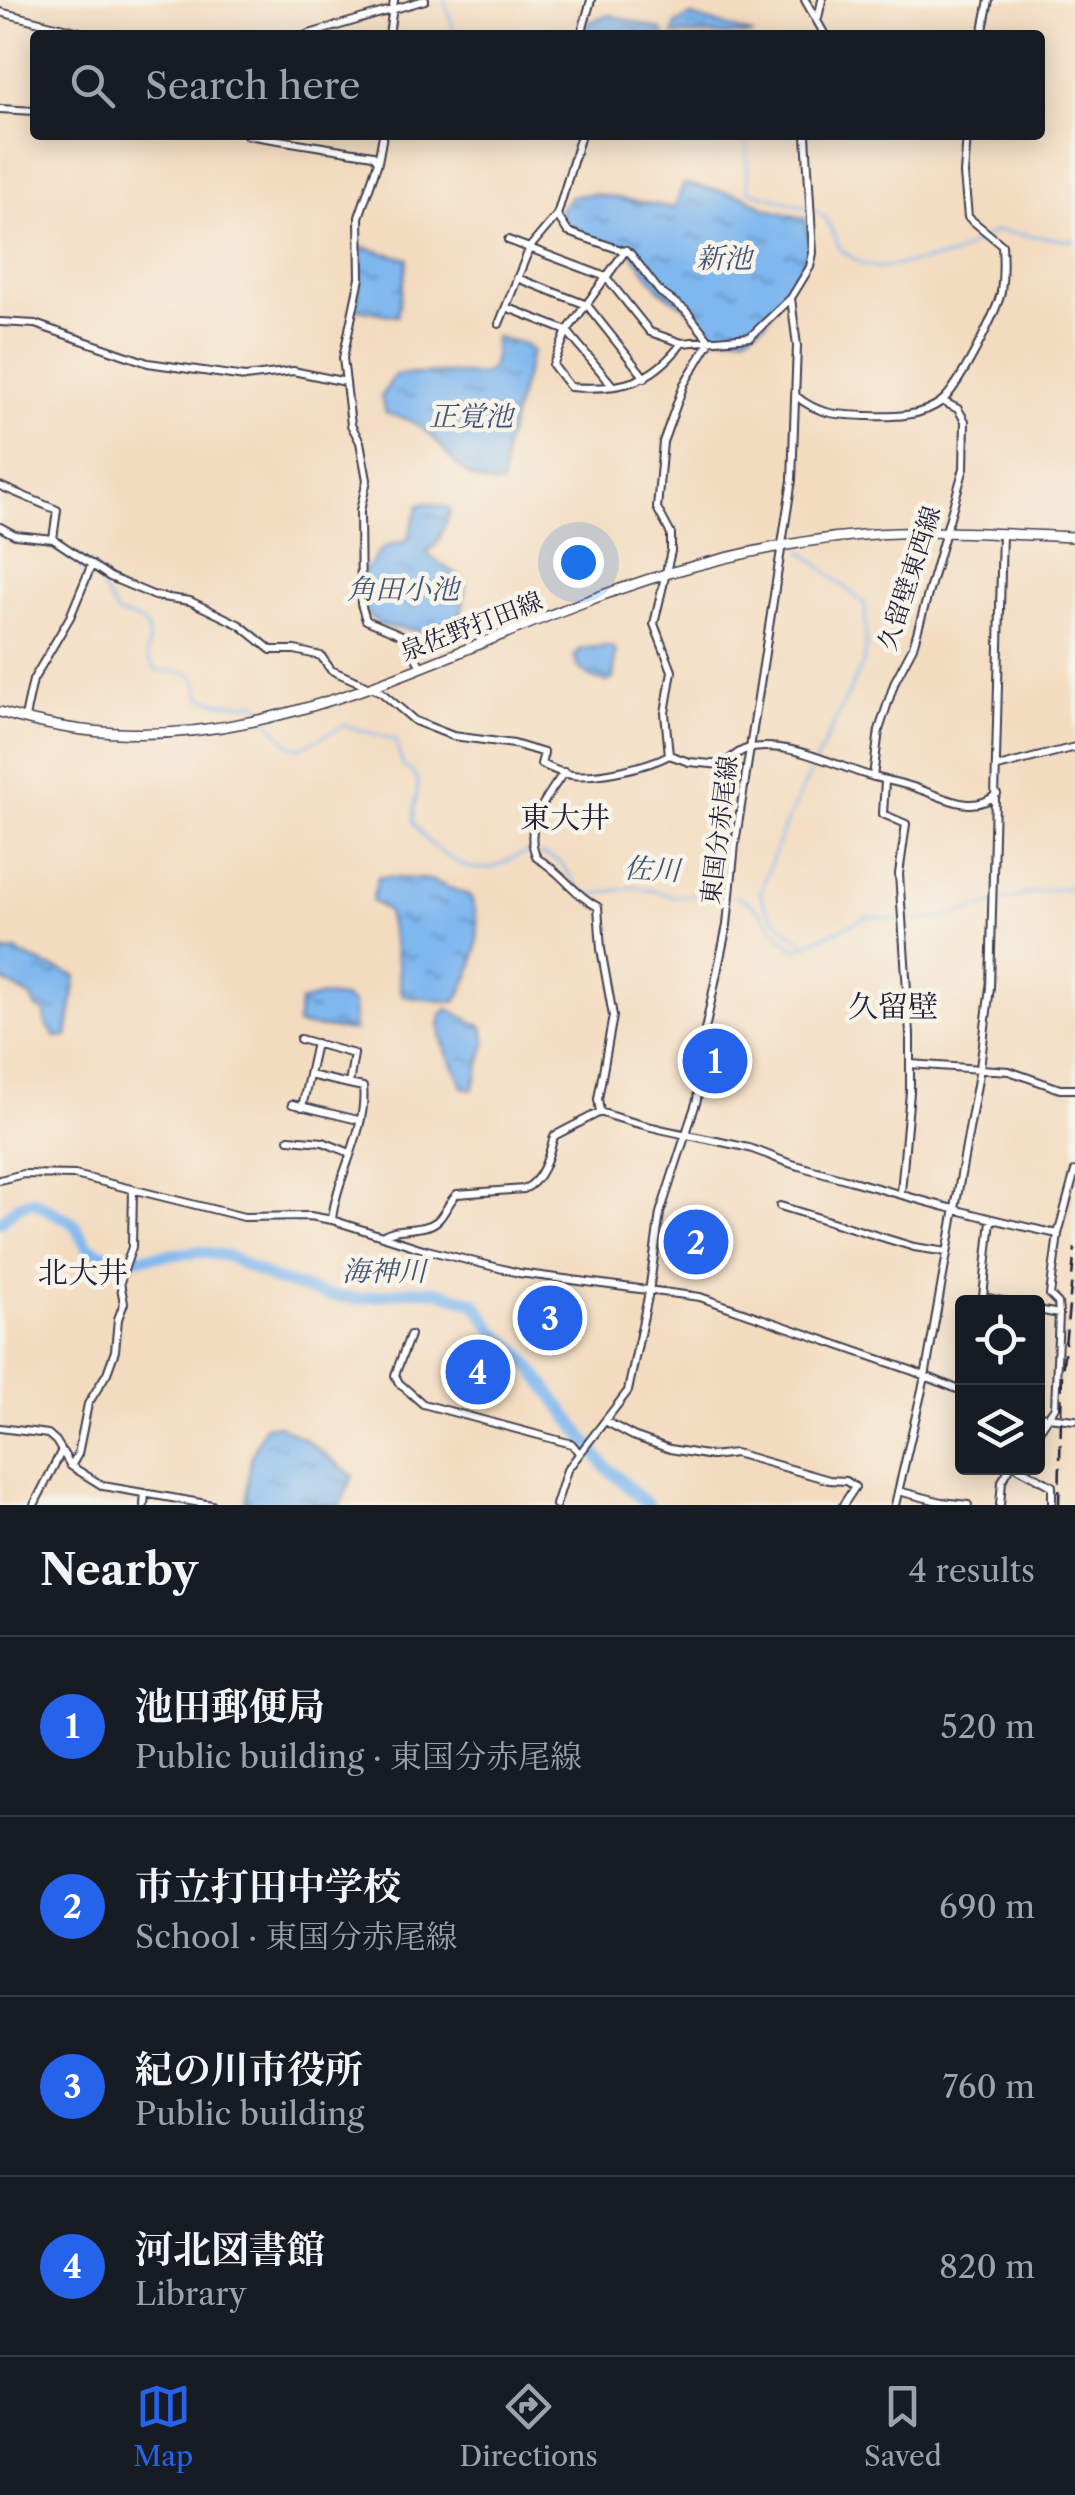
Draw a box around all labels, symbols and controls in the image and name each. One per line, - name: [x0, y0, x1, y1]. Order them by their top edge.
- search box: [30, 30, 1045, 140]
- icon: search: [65, 58, 120, 113]
- text: Search here: [145, 62, 360, 109]
- water label: 新池: [696, 241, 755, 275]
- water label: 正覚池: [429, 399, 516, 433]
- street label: 久留壁東西線: [872, 502, 947, 654]
- your location: [553, 537, 604, 588]
- water label: 角田小池: [347, 572, 462, 606]
- street label: 泉佐野打田線: [396, 585, 547, 668]
- street label: 東国分赤尾線: [695, 754, 744, 906]
- district label: 東大井: [520, 799, 610, 836]
- water label: 佐川: [623, 851, 684, 888]
- district label: 久留壁: [848, 988, 938, 1025]
- pin: 1: [682, 1024, 748, 1098]
- pin: 2: [664, 1204, 728, 1280]
- district label: 北大井: [38, 1254, 128, 1291]
- water label: 海神川: [342, 1254, 429, 1288]
- pin: 3: [518, 1280, 582, 1356]
- map controls: [955, 1295, 1045, 1475]
- button: locate: [955, 1295, 1045, 1385]
- pin: 4: [446, 1334, 510, 1410]
- button: layers: [955, 1385, 1045, 1475]
- text: Nearby: [40, 1544, 198, 1596]
- text: 4 results: [909, 1551, 1035, 1590]
- text: 池田郵便局: [135, 1683, 325, 1730]
- text: 1: [65, 1707, 80, 1746]
- text: 520 m: [941, 1707, 1035, 1746]
- text: Public building · 東国分赤尾線: [135, 1737, 582, 1776]
- text: 市立打田中学校: [135, 1863, 401, 1910]
- text: 2: [63, 1887, 82, 1926]
- text: 690 m: [939, 1887, 1035, 1926]
- text: School · 東国分赤尾線: [135, 1917, 458, 1956]
- text: 紀の川市役所: [135, 2046, 363, 2093]
- text: 3: [63, 2067, 82, 2106]
- text: 760 m: [943, 2067, 1035, 2106]
- text: Public building: [135, 2094, 364, 2133]
- text: 河北図書館: [135, 2226, 325, 2273]
- text: 4: [63, 2247, 82, 2286]
- text: 820 m: [939, 2247, 1035, 2286]
- text: Library: [135, 2274, 247, 2313]
- tab: Map: [133, 2379, 193, 2473]
- tab: Directions: [459, 2379, 598, 2473]
- tab: Saved: [864, 2379, 942, 2473]

